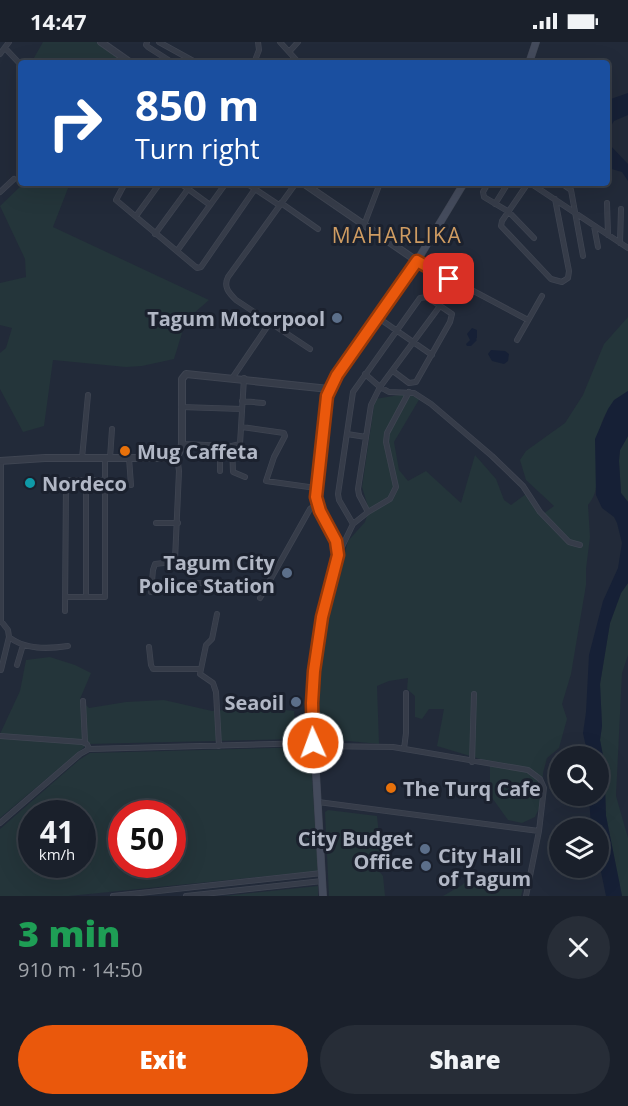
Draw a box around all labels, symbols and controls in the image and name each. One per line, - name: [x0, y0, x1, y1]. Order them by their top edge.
- text: 14:47: [30, 6, 87, 36]
- text: 850 m: [135, 76, 259, 133]
- icon: right: [36, 84, 114, 162]
- text: Turn right: [135, 130, 260, 167]
- district label: MAHARLIKA: [332, 221, 462, 249]
- pin: [423, 253, 474, 304]
- icon: arrive: [432, 262, 465, 295]
- place label: Tagum Motorpool: [147, 305, 325, 332]
- marker: Tagum Motorpool: [330, 311, 344, 325]
- place label: Mug Caffeta: [137, 438, 258, 465]
- marker: Mug Caffeta: [118, 444, 132, 458]
- place label: Nordeco: [42, 470, 127, 497]
- marker: Nordeco: [23, 476, 37, 490]
- place label: Tagum City Police Station: [138, 549, 276, 599]
- marker: Tagum City Police Station: [280, 566, 294, 580]
- place label: Seaoil: [224, 689, 284, 716]
- marker: Seaoil: [289, 695, 303, 709]
- position arrow: [281, 711, 345, 775]
- map controls: [549, 746, 609, 878]
- button: search: [549, 746, 609, 806]
- place label: The Turq Cafe: [403, 775, 541, 802]
- marker: The Turq Cafe: [384, 781, 398, 795]
- speed limit sign: 50: [108, 800, 186, 878]
- text: 41: [40, 811, 74, 852]
- button: layers: [549, 818, 609, 878]
- place label: City Budget Office: [298, 825, 413, 875]
- marker: City Budget Office: [418, 842, 432, 856]
- place label: City Hall of Tagum: [438, 842, 531, 892]
- text: km/h: [39, 844, 75, 864]
- marker: City Hall of Tagum: [419, 859, 433, 873]
- text: 3 min: [18, 909, 120, 958]
- button: close: [547, 916, 610, 979]
- text: 910 m · 14:50: [18, 956, 143, 983]
- button: Exit: [18, 1025, 308, 1094]
- button: Share: [320, 1025, 610, 1094]

